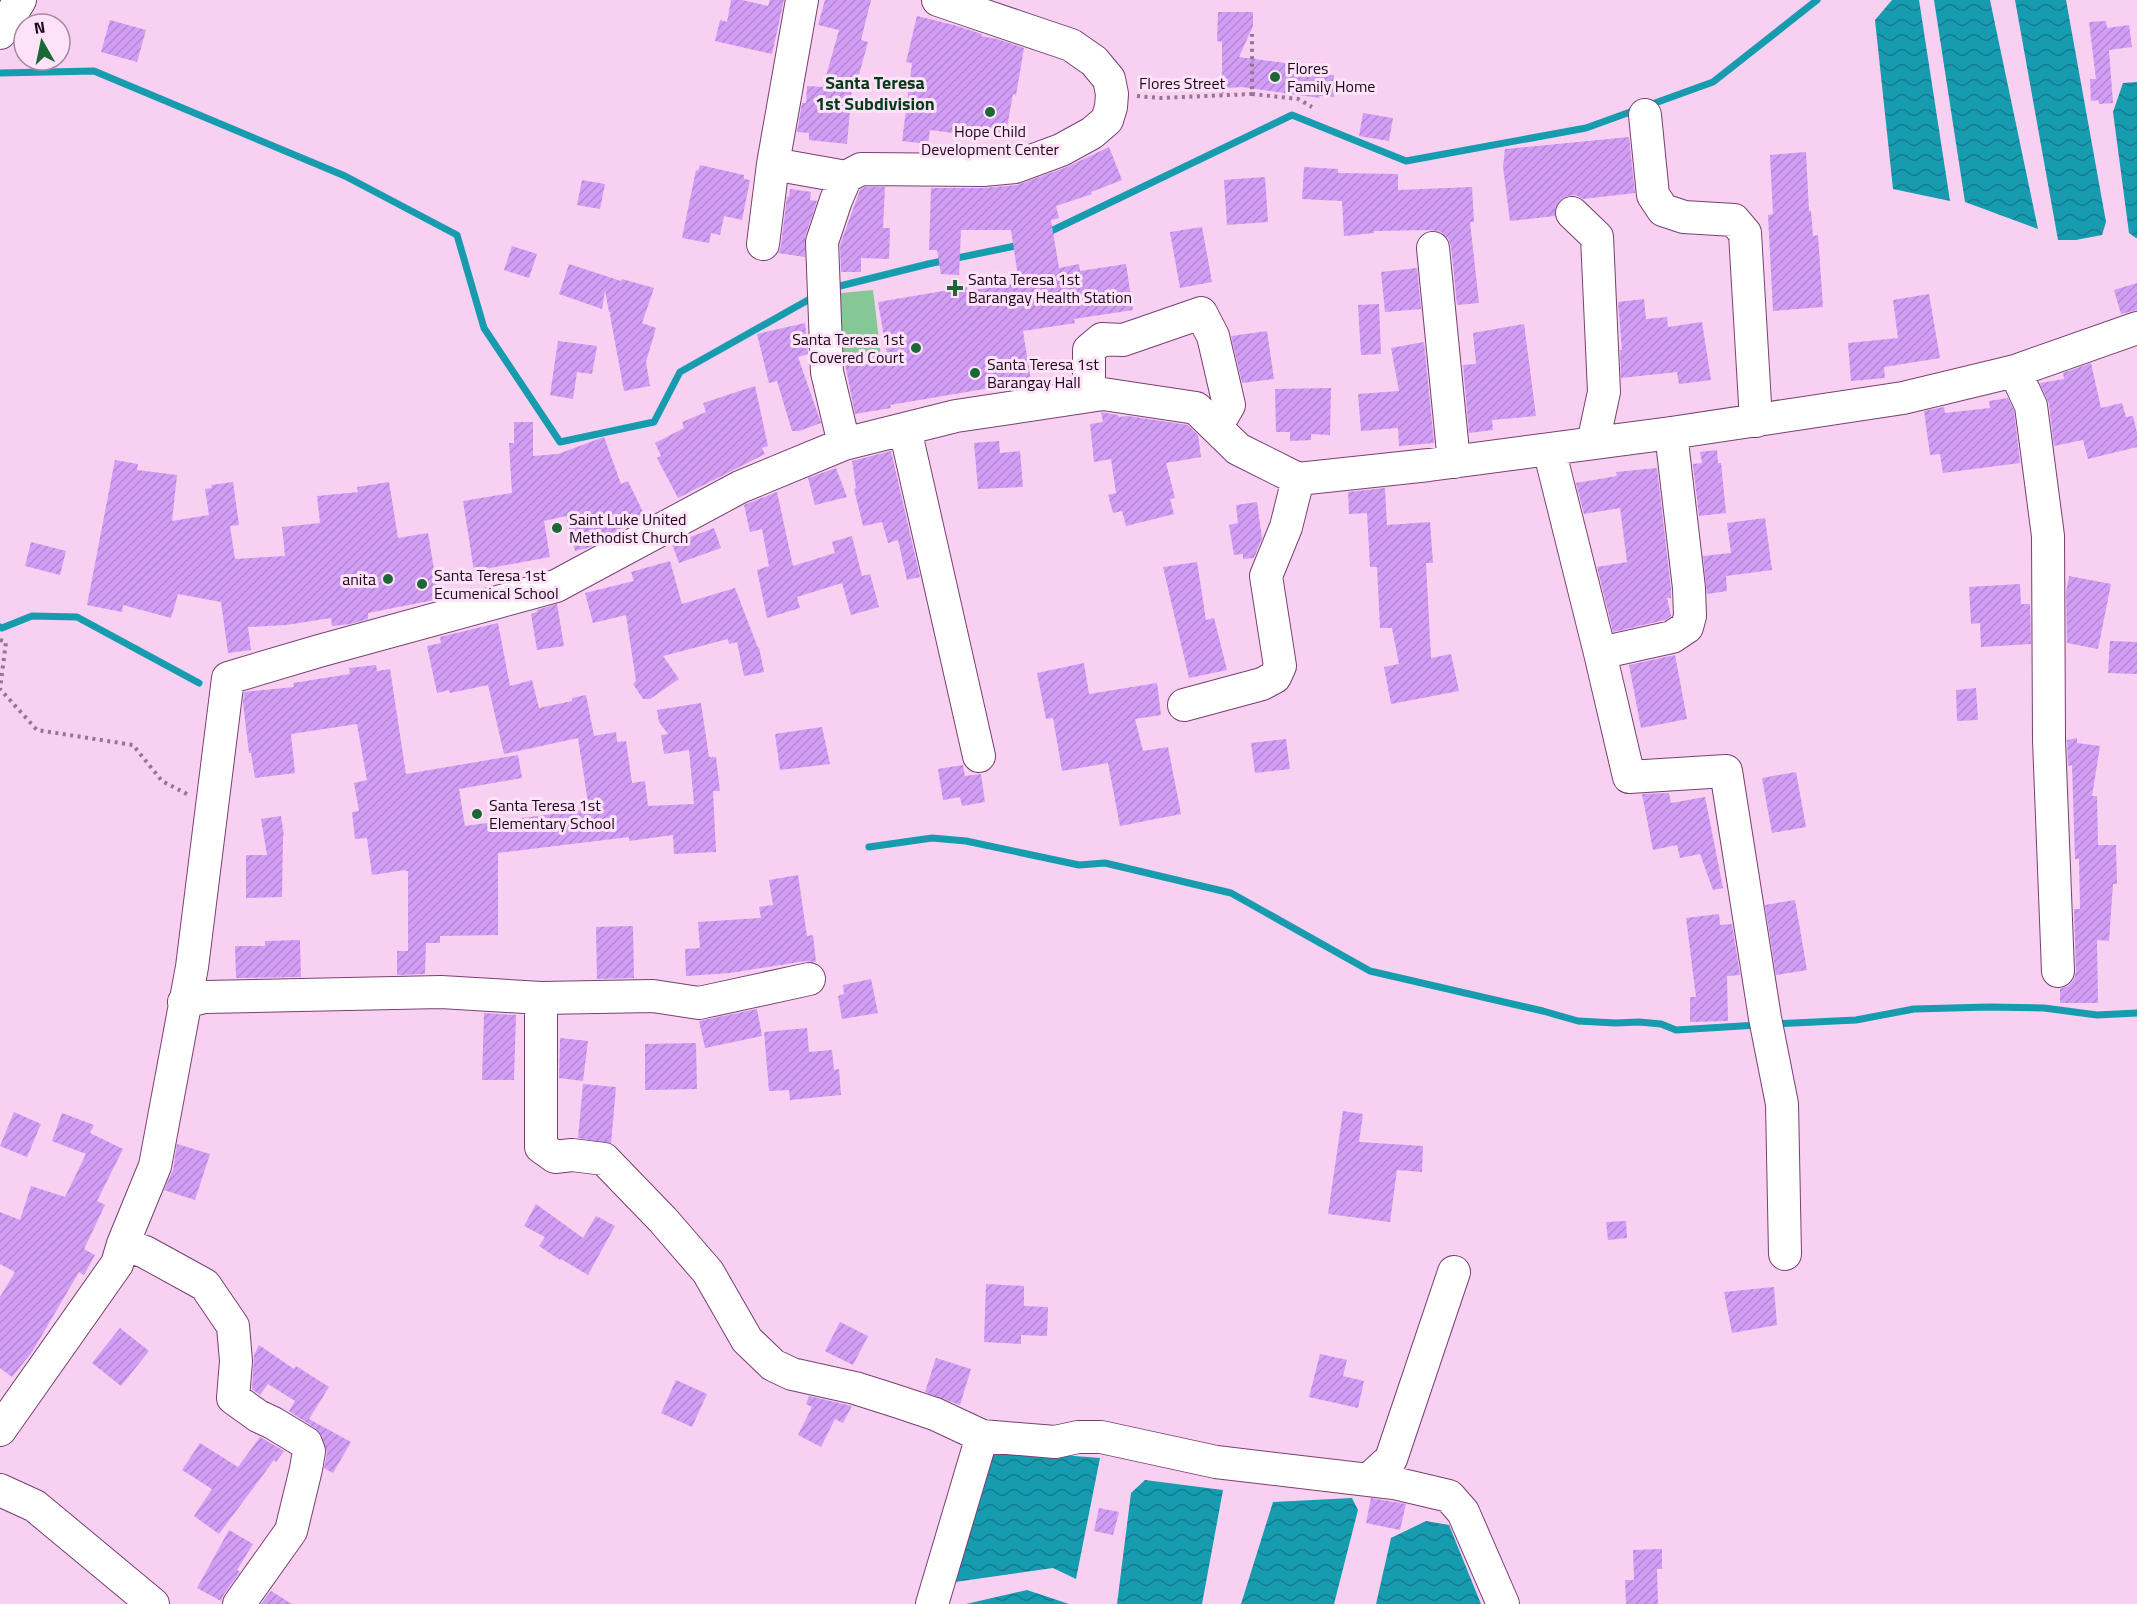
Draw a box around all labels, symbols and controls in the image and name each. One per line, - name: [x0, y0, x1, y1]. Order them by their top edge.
- north arrow: [12, 12, 72, 72]
- text: N: [32, 14, 47, 40]
- place label: Flores Family Home: [1287, 56, 1375, 98]
- district label: Santa Teresa 1st Subdivision: [815, 69, 935, 117]
- marker: Flores Family Home: [1268, 70, 1282, 84]
- street label: Flores Street: [1139, 71, 1225, 95]
- marker: Hope Child Development Center: [983, 105, 997, 119]
- place label: Hope Child Development Center: [921, 119, 1059, 161]
- place label: Santa Teresa 1st Barangay Health Station: [968, 267, 1132, 309]
- marker: Santa Teresa 1st Barangay Health Station: [946, 279, 964, 297]
- place label: Santa Teresa 1st Covered Court: [792, 327, 904, 369]
- marker: Santa Teresa 1st Covered Court: [909, 341, 923, 355]
- place label: Santa Teresa 1st Barangay Hall: [987, 352, 1099, 394]
- marker: Santa Teresa 1st Barangay Hall: [968, 366, 982, 380]
- place label: Saint Luke United Methodist Church: [569, 507, 688, 549]
- marker: Saint Luke United Methodist Church: [550, 521, 564, 535]
- place label: Santa Teresa 1st Ecumenical School: [434, 563, 559, 605]
- place label: anita: [342, 567, 376, 591]
- marker: anita: [381, 572, 395, 586]
- marker: Santa Teresa 1st Ecumenical School: [415, 577, 429, 591]
- place label: Santa Teresa 1st Elementary School: [489, 793, 615, 835]
- marker: Santa Teresa 1st Elementary School: [470, 807, 484, 821]

